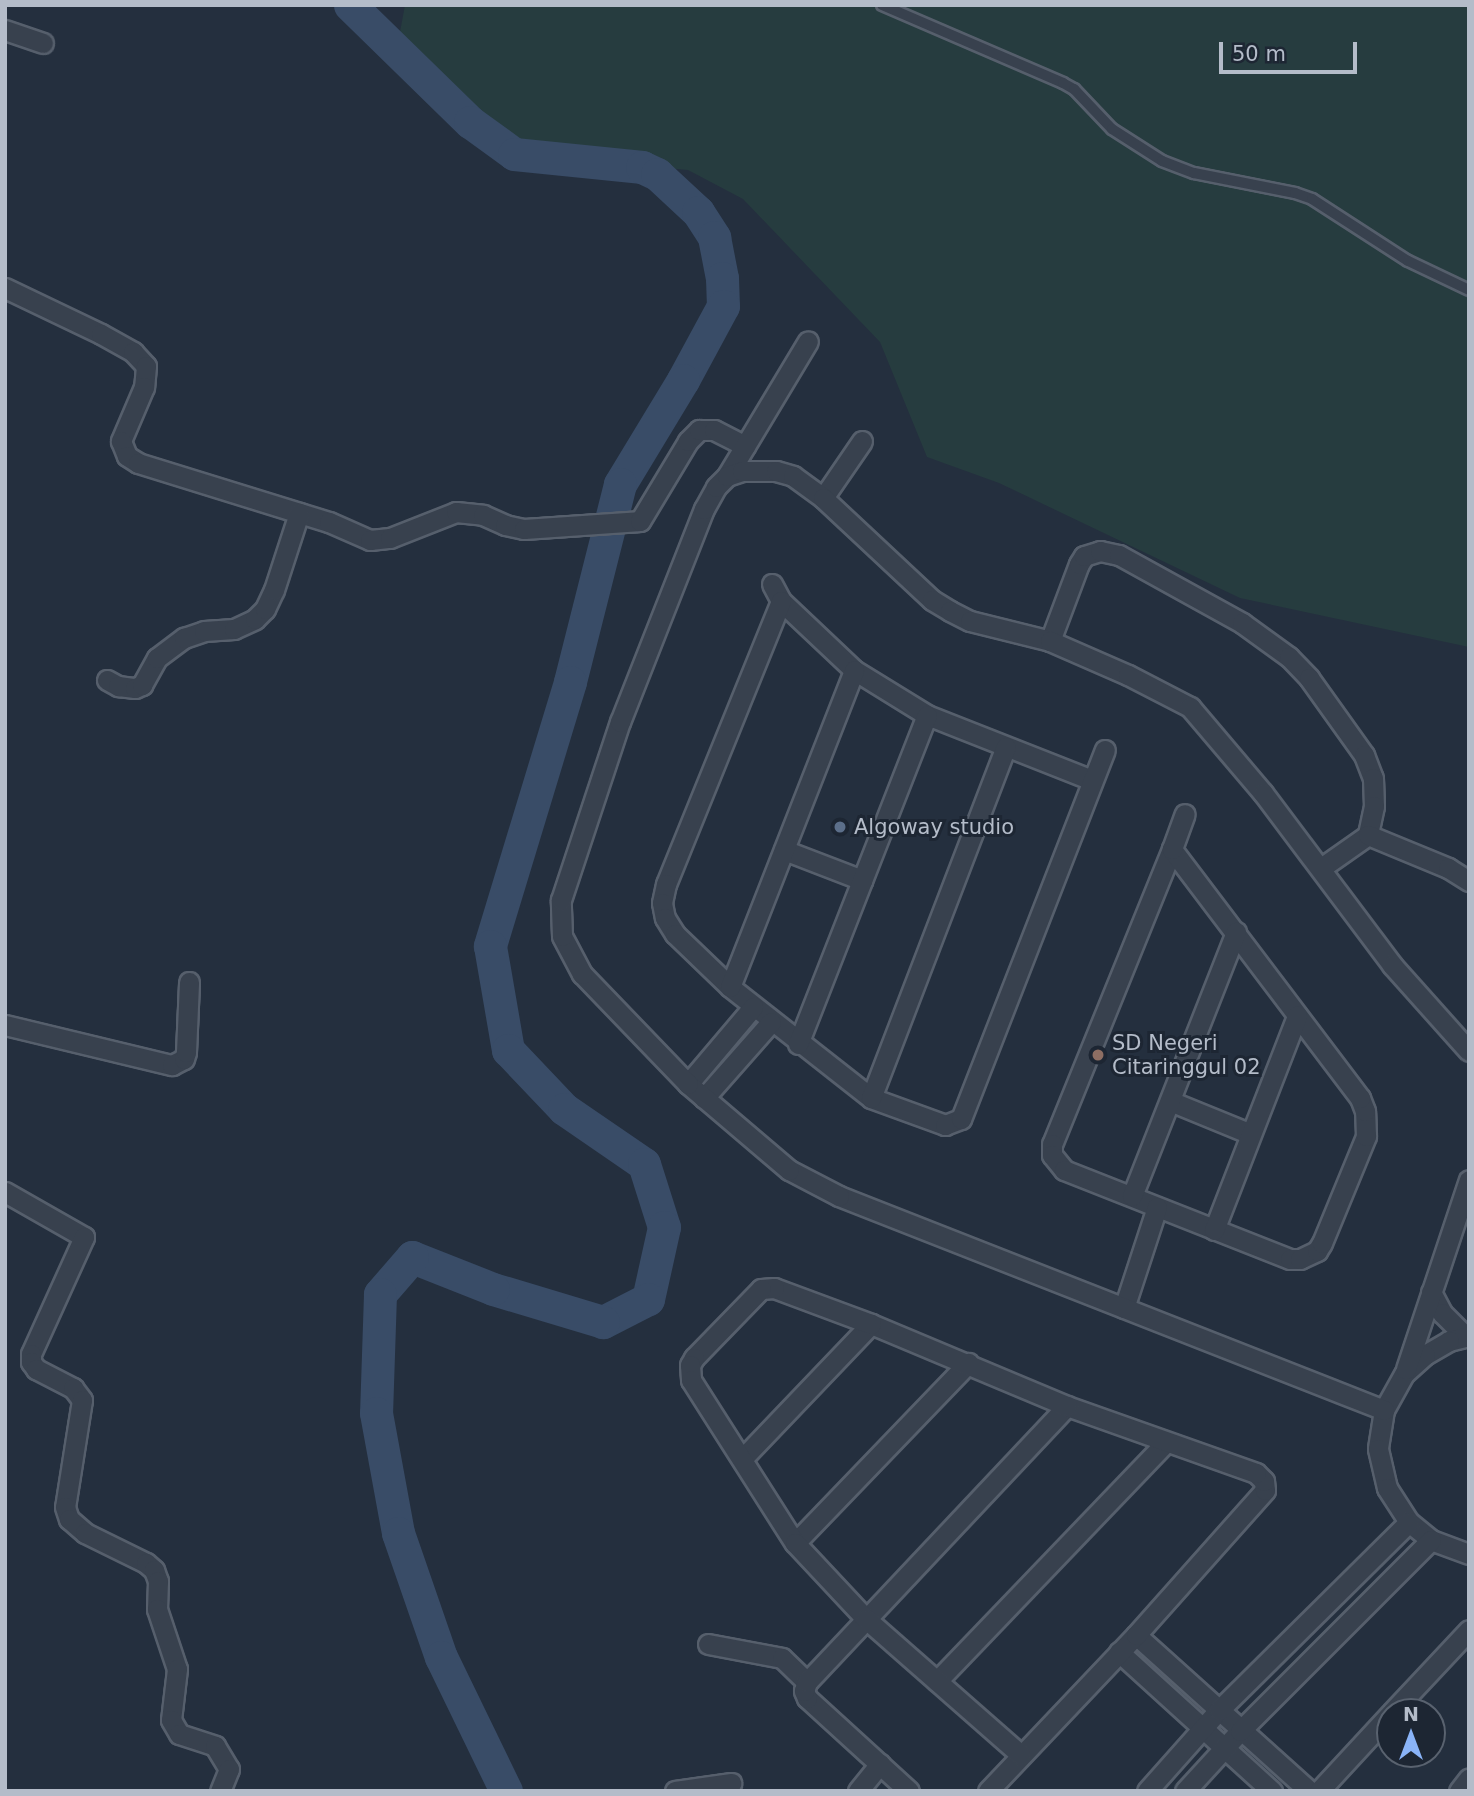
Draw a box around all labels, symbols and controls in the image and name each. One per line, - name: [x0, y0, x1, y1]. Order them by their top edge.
- scale bar: [1222, 28, 1360, 72]
- text: 50 m: [1232, 42, 1286, 66]
- place label: Algoway studio: [854, 814, 1014, 840]
- marker: Algoway studio: [832, 819, 848, 835]
- place label: SD Negeri Citaringgul 02: [1112, 1030, 1261, 1080]
- marker: SD Negeri Citaringgul 02: [1090, 1047, 1106, 1063]
- north arrow: [1376, 1698, 1446, 1768]
- text: N: [1403, 1703, 1419, 1725]

